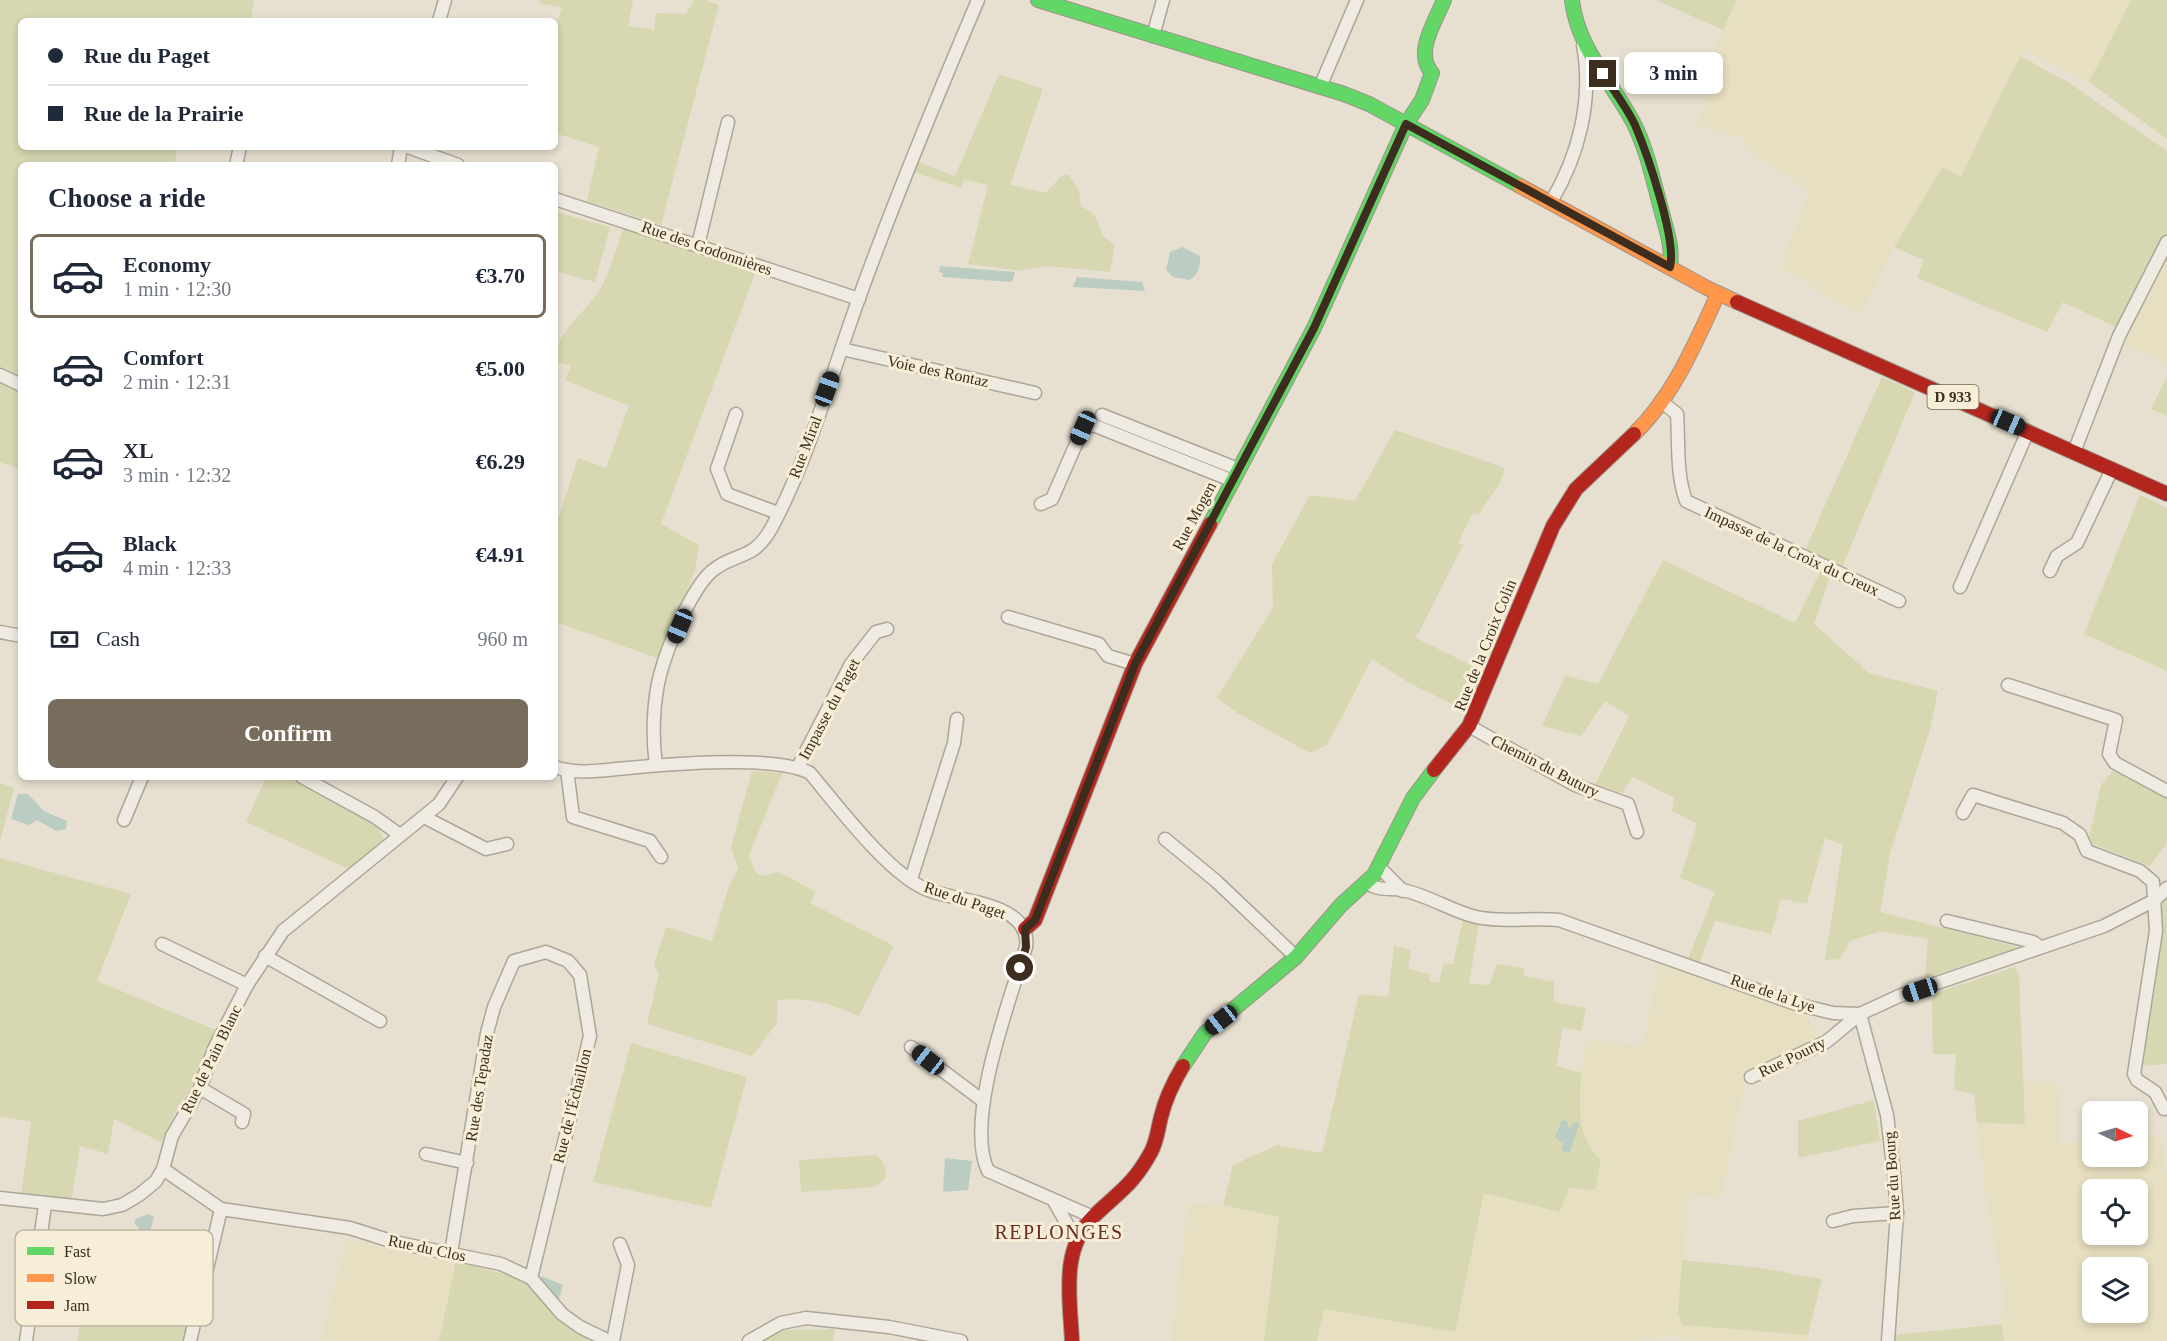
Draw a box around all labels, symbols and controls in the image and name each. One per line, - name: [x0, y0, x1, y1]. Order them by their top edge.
- text: Rue du Paget: [84, 43, 210, 68]
- callout: 3 min: [1624, 53, 1723, 95]
- route end: [1589, 60, 1616, 87]
- text: 3 min: [1649, 62, 1698, 84]
- text: Rue de la Prairie: [84, 101, 243, 126]
- text: Choose a ride: [48, 183, 206, 213]
- street label: Rue des Godonnières: [640, 218, 774, 278]
- icon: car: [51, 249, 105, 303]
- text: Economy: [123, 252, 211, 277]
- text: €3.70: [476, 263, 525, 288]
- text: 1 min · 12:30: [123, 278, 231, 300]
- icon: car: [51, 342, 105, 396]
- text: Comfort: [123, 345, 204, 370]
- street label: Voie des Rontaz: [886, 352, 990, 390]
- text: €5.00: [476, 356, 525, 381]
- car: [812, 369, 842, 409]
- text: 2 min · 12:31: [123, 371, 231, 393]
- road number: D 933: [1928, 385, 1978, 409]
- car: [1988, 406, 2028, 438]
- car: [1067, 408, 1099, 448]
- street label: Rue Miral: [785, 413, 825, 481]
- icon: car: [51, 435, 105, 489]
- text: XL: [123, 438, 154, 463]
- text: €6.29: [476, 449, 525, 474]
- text: 3 min · 12:32: [123, 464, 231, 486]
- street label: Rue Mogen: [1169, 479, 1220, 554]
- street label: Impasse de la Croix du Creux: [1702, 503, 1882, 600]
- icon: car: [51, 528, 105, 582]
- text: Black: [123, 531, 177, 556]
- text: €4.91: [476, 542, 525, 567]
- text: 4 min · 12:33: [123, 557, 231, 579]
- street label: Rue de la Croix Colin: [1451, 577, 1519, 713]
- car: [665, 606, 695, 646]
- icon: cash: [48, 623, 81, 656]
- text: Cash: [96, 626, 140, 651]
- text: 960 m: [477, 628, 528, 650]
- street label: Impasse du Paget: [795, 655, 864, 763]
- button: Confirm: [48, 699, 528, 768]
- street label: Chemin du Butury: [1488, 731, 1602, 802]
- street label: Rue du Paget: [922, 878, 1009, 923]
- route start: [1006, 954, 1033, 981]
- street label: Rue de la Lye: [1728, 971, 1818, 1016]
- car: [1900, 976, 1940, 1004]
- street label: Rue de Pain Blanc: [177, 1002, 245, 1116]
- car: [1201, 1002, 1241, 1038]
- street label: Rue des Tepadaz: [462, 1033, 497, 1143]
- street label: Rue Pourty: [1756, 1033, 1829, 1081]
- car: [908, 1042, 948, 1078]
- street label: Rue de l'Échaillon: [549, 1047, 594, 1165]
- north arrow: [2082, 1101, 2148, 1167]
- map controls: [2082, 1101, 2148, 1323]
- street label: Rue du Bourg: [1880, 1131, 1905, 1221]
- button: locate: [2082, 1179, 2148, 1245]
- district label: REPLONGES: [994, 1221, 1124, 1243]
- legend: [15, 1230, 213, 1326]
- street label: Rue du Clos: [387, 1231, 467, 1265]
- text: Fast: [64, 1243, 91, 1260]
- button: layers: [2082, 1257, 2148, 1323]
- text: Slow: [64, 1270, 97, 1287]
- text: Jam: [64, 1297, 90, 1314]

